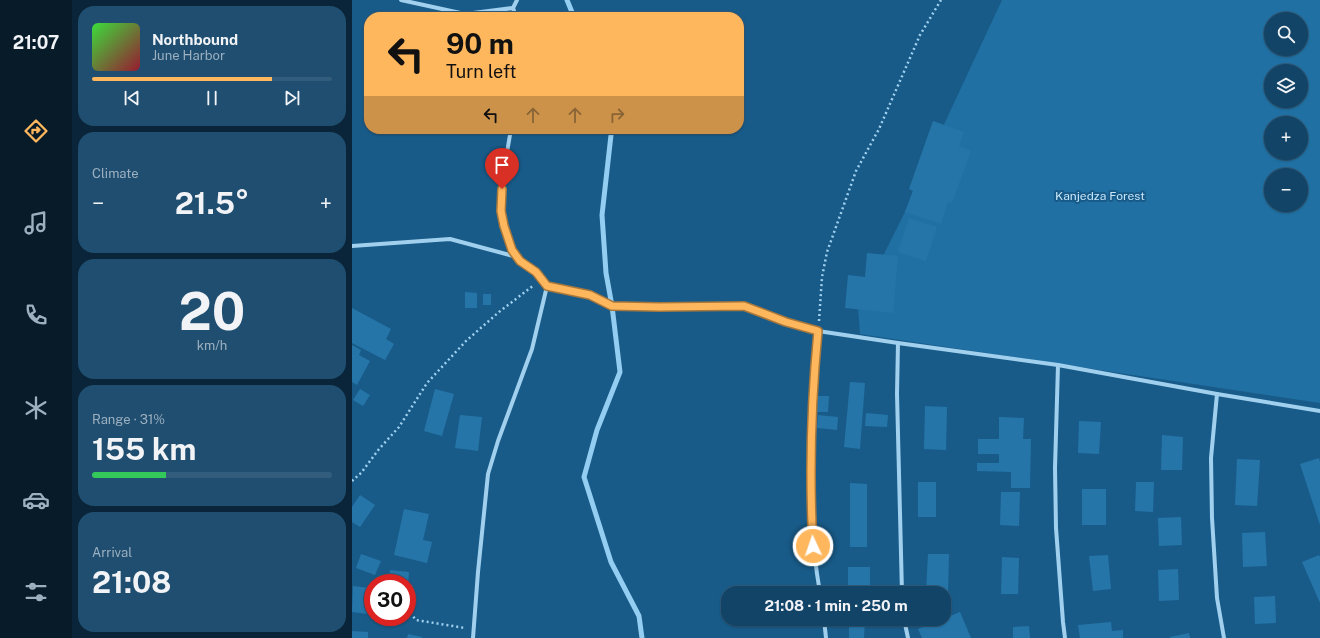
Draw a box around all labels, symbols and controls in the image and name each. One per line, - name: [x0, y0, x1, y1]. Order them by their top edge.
- map controls: [1264, 12, 1308, 212]
- button: search: [1264, 12, 1308, 56]
- text: 90 m: [446, 27, 514, 60]
- icon: left: [380, 28, 432, 80]
- text: Northbound: [152, 31, 238, 48]
- text: 21:07: [13, 32, 59, 53]
- text: June Harbor: [152, 48, 225, 63]
- text: Turn left: [446, 61, 516, 82]
- button: layers: [1264, 64, 1308, 108]
- icon: previous: [121, 87, 143, 109]
- icon: pause: [201, 87, 223, 109]
- icon: next: [281, 87, 303, 109]
- icon: left: [480, 104, 502, 126]
- icon: ahead: [522, 104, 544, 126]
- icon: ahead: [564, 104, 586, 126]
- icon: right: [606, 104, 628, 126]
- button: +: [1264, 116, 1308, 160]
- icon: directions: [22, 117, 50, 145]
- pin: [485, 148, 519, 189]
- icon: arrive: [491, 154, 513, 176]
- text: Climate: [92, 166, 139, 181]
- button: −: [1264, 168, 1308, 212]
- text: 21.5°: [175, 185, 249, 221]
- park label: Kanjedza Forest: [1055, 189, 1145, 203]
- text: −: [92, 190, 104, 216]
- text: +: [320, 190, 332, 216]
- icon: music: [22, 209, 50, 237]
- text: 20: [179, 281, 245, 342]
- icon: phone: [22, 301, 50, 329]
- text: km/h: [197, 338, 227, 353]
- icon: climate: [22, 394, 50, 422]
- text: Range · 31%: [92, 412, 165, 427]
- text: 155 km: [92, 431, 196, 467]
- icon: car: [22, 486, 50, 514]
- position arrow: [792, 525, 834, 567]
- text: Arrival: [92, 545, 132, 560]
- text: 21:08: [92, 564, 171, 600]
- speed limit sign: 30: [364, 574, 416, 626]
- icon: filters: [22, 578, 50, 606]
- text: 21:08 · 1 min · 250 m: [764, 597, 908, 614]

